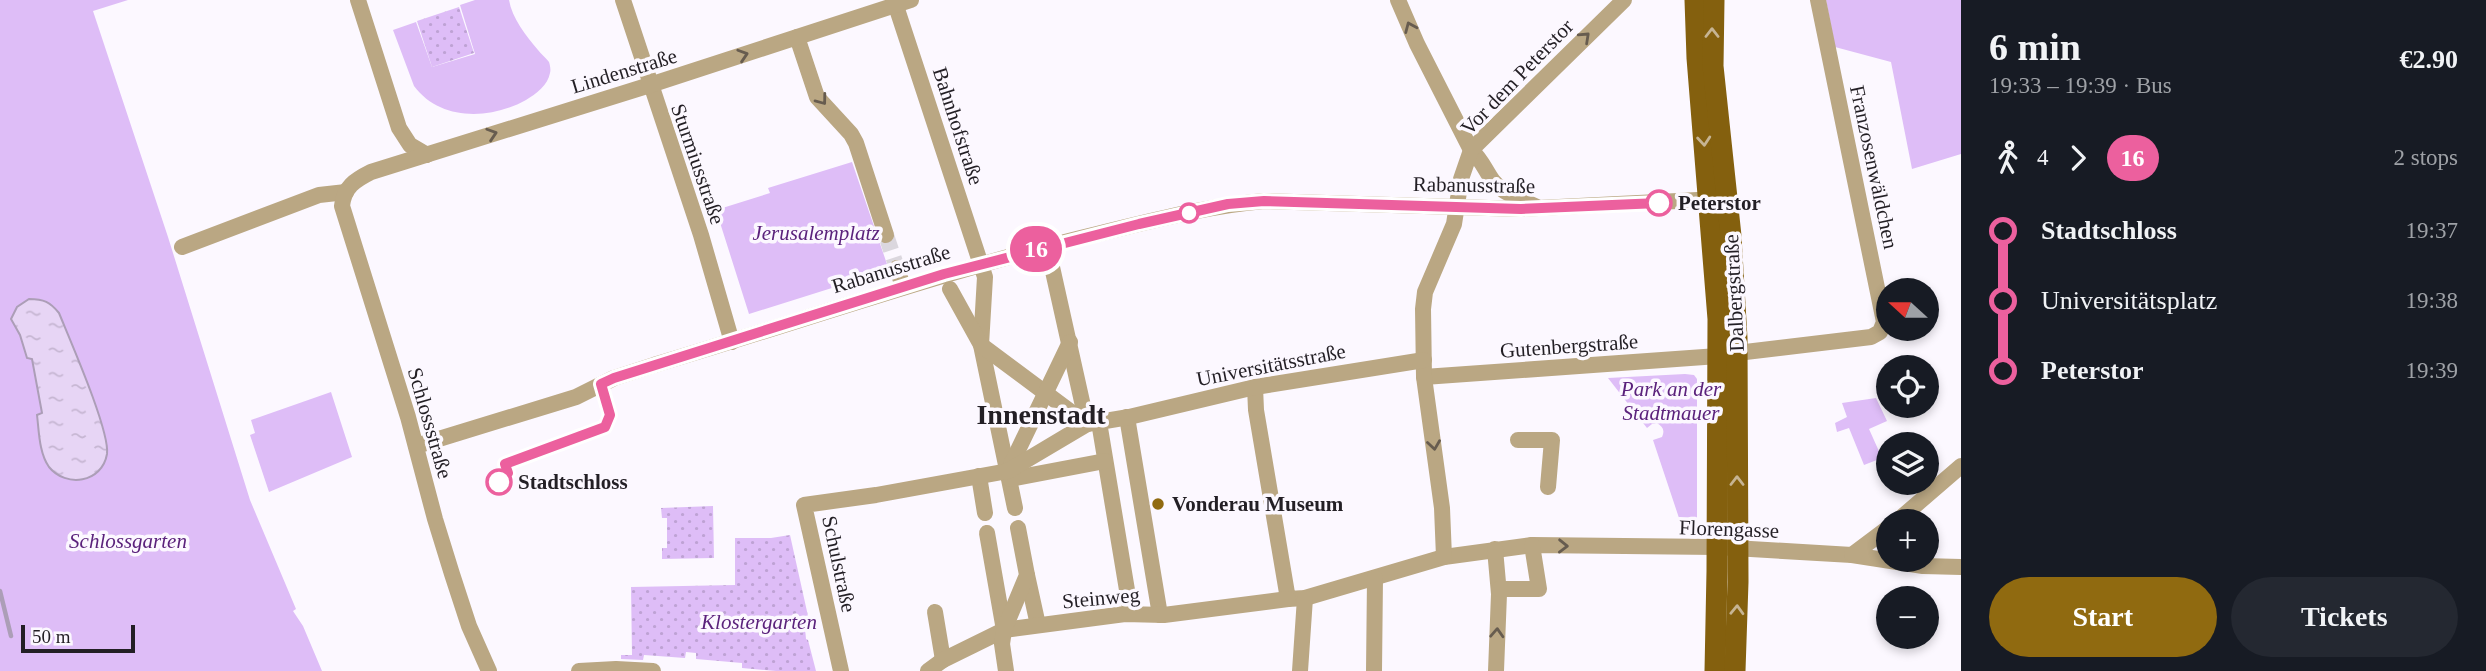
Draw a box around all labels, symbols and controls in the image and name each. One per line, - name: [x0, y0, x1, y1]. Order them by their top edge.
- street label: Vor dem Peterstor: [1456, 14, 1578, 140]
- one-way arrow: [1404, 22, 1418, 35]
- text: 6 min: [1989, 26, 2081, 68]
- one-way arrow: [1705, 27, 1720, 38]
- one-way arrow: [1576, 33, 1589, 46]
- street label: Lindenstraße: [568, 43, 680, 99]
- text: €2.90: [2400, 45, 2458, 74]
- one-way arrow: [736, 49, 748, 63]
- street label: Bahnhofstraße: [928, 64, 988, 188]
- text: 19:33 – 19:39 · Bus: [1989, 73, 2172, 98]
- street label: Franzosenwäldchen: [1845, 83, 1903, 252]
- one-way arrow: [814, 92, 826, 104]
- street label: Sturmiusstraße: [666, 101, 730, 227]
- one-way arrow: [486, 128, 498, 143]
- one-way arrow: [1696, 136, 1711, 147]
- icon: walk: [1989, 139, 2027, 177]
- icon: forward: [2059, 139, 2097, 177]
- text: 4: [2037, 145, 2049, 170]
- text: 16: [2121, 145, 2145, 171]
- text: 2 stops: [2393, 145, 2458, 170]
- street label: Rabanusstraße: [1413, 172, 1535, 198]
- marker: Peterstor: [1646, 190, 1672, 216]
- place label: Peterstor: [1678, 191, 1761, 215]
- unlabelled marker: [1179, 203, 1199, 223]
- text: Stadtschloss: [2041, 216, 2177, 245]
- text: 19:37: [2406, 218, 2458, 243]
- park label: Jerusalemplatz: [752, 221, 880, 245]
- line badge: 16: [1004, 226, 1068, 272]
- street label: Dalbergstraße: [1719, 234, 1749, 352]
- text: 16: [1024, 236, 1048, 262]
- street label: Rabanusstraße: [829, 240, 953, 298]
- north arrow: [1876, 278, 1939, 341]
- map controls: [1876, 278, 1939, 649]
- text: Universitätsplatz: [2041, 286, 2217, 315]
- text: 19:38: [2406, 288, 2458, 313]
- street label: Gutenbergstraße: [1499, 329, 1639, 363]
- street label: Universitätsstraße: [1194, 339, 1348, 391]
- button: locate: [1876, 355, 1939, 418]
- text: Peterstor: [2041, 356, 2143, 385]
- text: 19:39: [2406, 358, 2458, 383]
- street label: Schlossstraße: [403, 365, 457, 481]
- park label: Park an der Stadtmauer: [1620, 377, 1722, 425]
- district label: Innenstadt: [976, 399, 1106, 430]
- button: layers: [1876, 432, 1939, 495]
- one-way arrow: [1426, 439, 1441, 451]
- marker: Stadtschloss: [486, 469, 512, 495]
- place label: Stadtschloss: [518, 470, 628, 494]
- one-way arrow: [1729, 475, 1745, 485]
- place label: Vonderau Museum: [1172, 492, 1344, 516]
- marker: Vonderau Museum: [1150, 496, 1166, 512]
- button: +: [1876, 509, 1939, 572]
- street label: Schulstraße: [817, 514, 861, 614]
- street label: Florengasse: [1678, 515, 1780, 543]
- park label: Schlossgarten: [69, 529, 187, 553]
- one-way arrow: [1558, 538, 1569, 553]
- button: Start: [1989, 577, 2217, 657]
- button: Tickets: [2231, 577, 2458, 657]
- street label: Steinweg: [1061, 583, 1141, 613]
- button: −: [1876, 586, 1939, 649]
- one-way arrow: [1730, 604, 1745, 615]
- park label: Klostergarten: [700, 610, 817, 634]
- scale bar: [21, 622, 135, 654]
- text: 50 m: [32, 626, 71, 647]
- one-way arrow: [1489, 627, 1504, 638]

